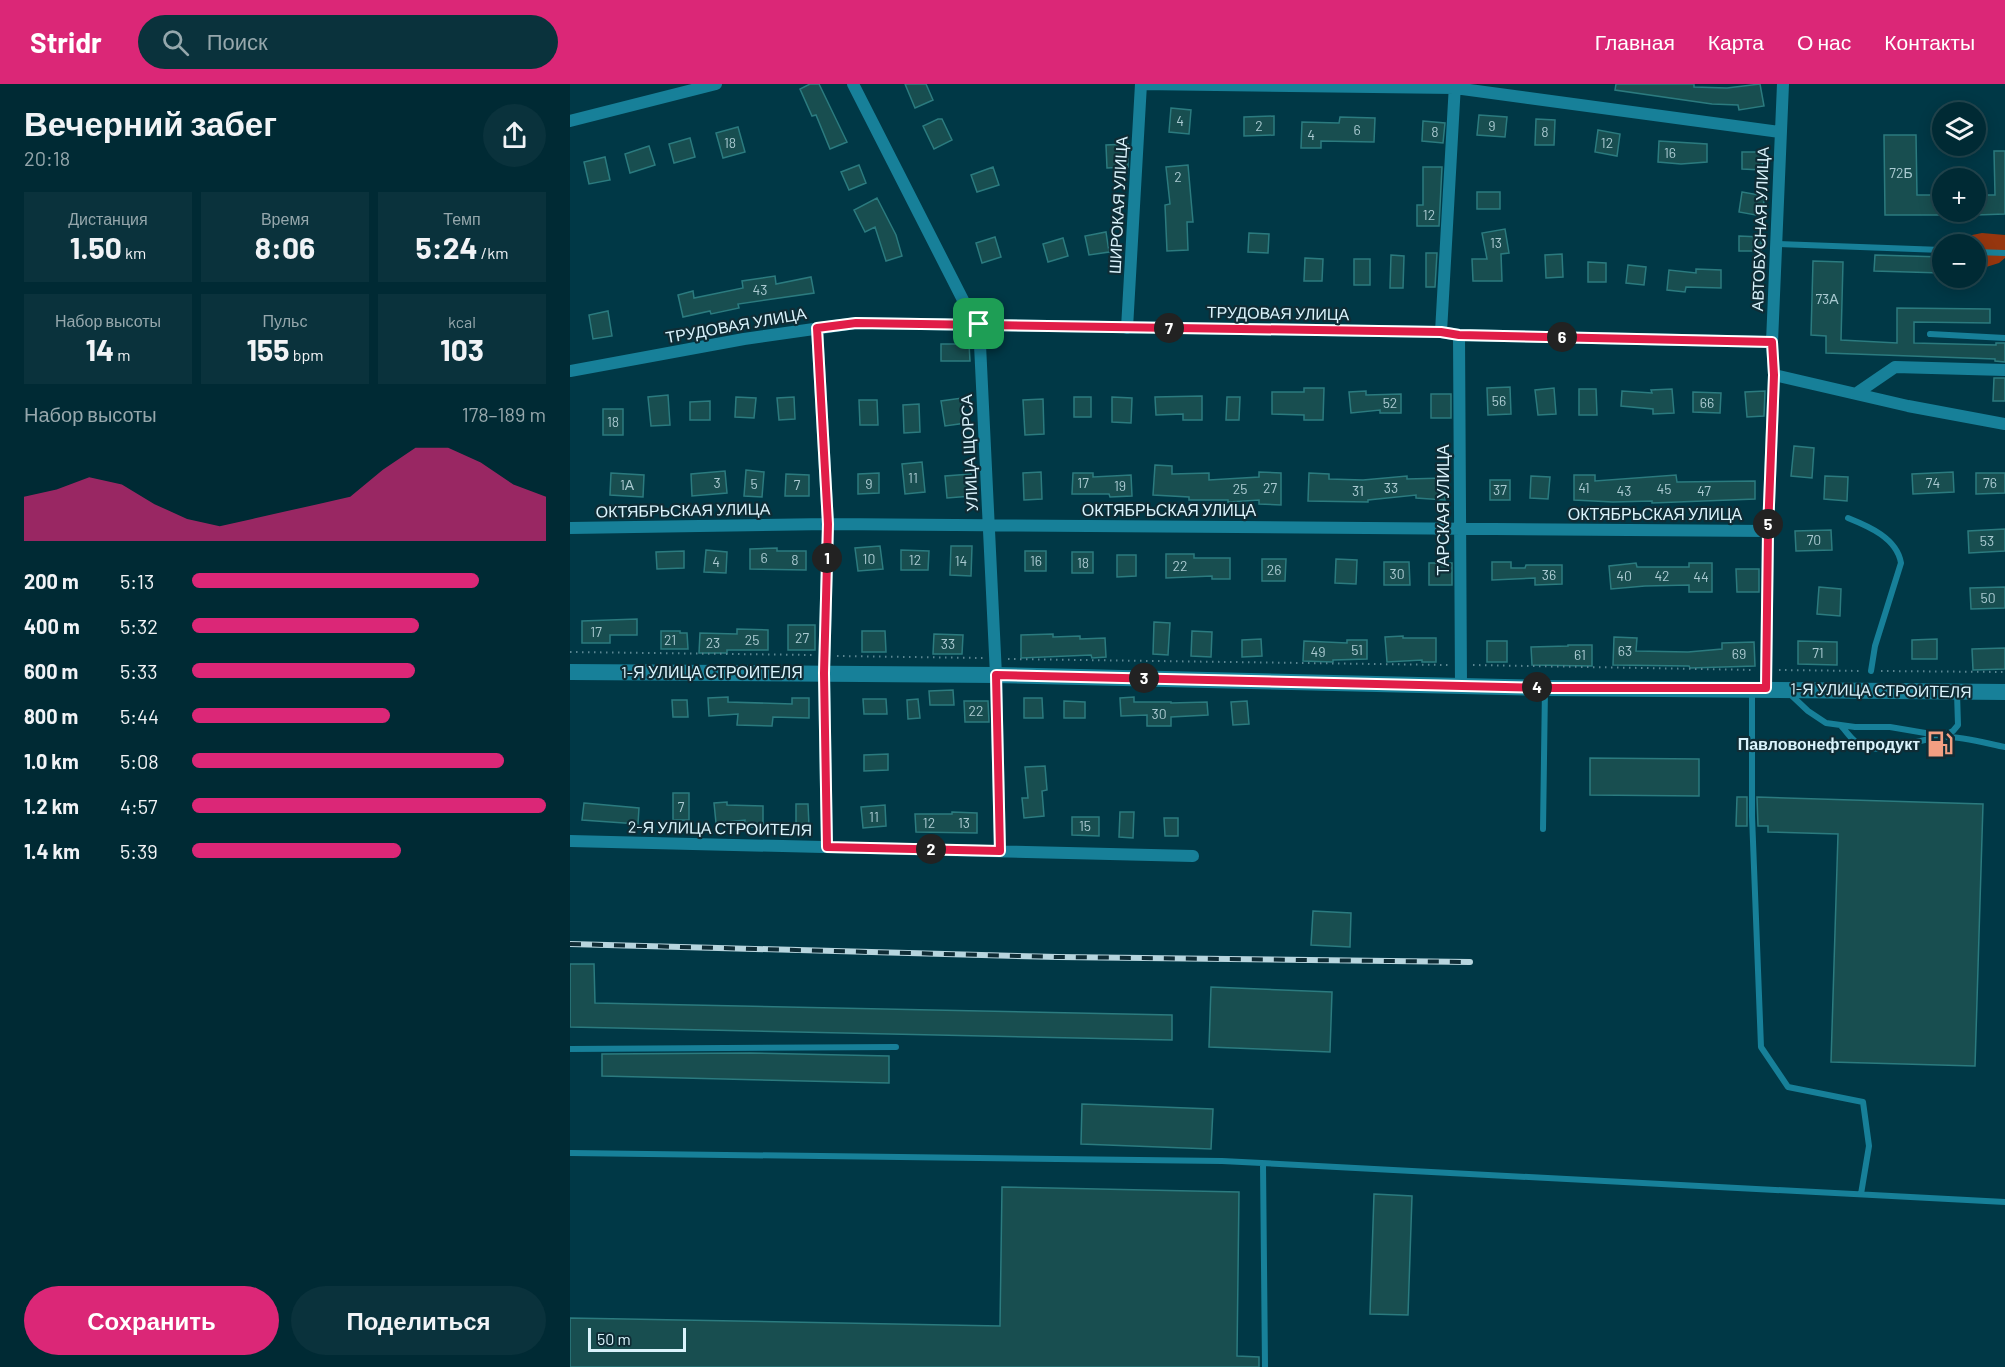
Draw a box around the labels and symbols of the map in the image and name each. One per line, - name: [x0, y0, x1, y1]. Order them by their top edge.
- house number: 4: [1176, 112, 1184, 129]
- house number: 2: [1255, 117, 1263, 134]
- house number: 9: [1488, 117, 1496, 134]
- house number: 6: [1353, 121, 1361, 138]
- house number: 8: [1431, 123, 1439, 140]
- house number: 8: [1541, 123, 1549, 140]
- house number: 4: [1307, 126, 1315, 143]
- house number: 18: [724, 134, 736, 151]
- house number: 12: [1601, 134, 1613, 151]
- street label: ШИРОКАЯ УЛИЦА: [1104, 135, 1131, 274]
- house number: 16: [1664, 144, 1676, 161]
- street label: АВТОБУСНАЯ УЛИЦА: [1747, 146, 1772, 312]
- house number: 72Б: [1889, 164, 1913, 181]
- house number: 2: [1174, 168, 1182, 185]
- house number: 12: [1423, 206, 1435, 223]
- house number: 13: [1490, 234, 1502, 251]
- house number: 43: [753, 281, 767, 298]
- house number: 73А: [1815, 290, 1839, 307]
- pin: [953, 298, 1004, 349]
- street label: ТРУДОВАЯ УЛИЦА: [1207, 302, 1350, 323]
- street label: ТРУДОВАЯ УЛИЦА: [664, 303, 808, 346]
- pin: 7: [1154, 313, 1184, 343]
- pin: 6: [1547, 322, 1577, 352]
- house number: 56: [1492, 392, 1506, 409]
- street label: УЛИЦА ЩОРСА: [956, 394, 981, 512]
- house number: 52: [1383, 394, 1397, 411]
- house number: 66: [1700, 394, 1714, 411]
- house number: 18: [607, 413, 619, 430]
- street label: ТАРСКАЯ УЛИЦА: [1433, 444, 1452, 575]
- house number: 11: [908, 469, 918, 486]
- house number: 3: [713, 474, 721, 491]
- house number: 17: [1077, 474, 1089, 491]
- house number: 74: [1926, 474, 1940, 491]
- house number: 76: [1983, 474, 1997, 491]
- house number: 5: [750, 475, 758, 492]
- house number: 9: [865, 475, 873, 492]
- house number: 1А: [620, 476, 635, 493]
- house number: 7: [794, 476, 801, 493]
- house number: 19: [1114, 477, 1126, 494]
- house number: 27: [1263, 479, 1277, 496]
- house number: 33: [1384, 479, 1398, 496]
- house number: 41: [1578, 479, 1590, 496]
- house number: 25: [1233, 480, 1247, 497]
- house number: 45: [1657, 480, 1671, 497]
- house number: 37: [1493, 481, 1507, 498]
- house number: 31: [1352, 482, 1364, 499]
- house number: 43: [1617, 482, 1631, 499]
- house number: 47: [1697, 482, 1711, 499]
- street label: ОКТЯБРЬСКАЯ УЛИЦА: [596, 498, 771, 521]
- street label: ОКТЯБРЬСКАЯ УЛИЦА: [1082, 500, 1257, 519]
- street label: ОКТЯБРЬСКАЯ УЛИЦА: [1568, 504, 1743, 523]
- pin: 5: [1753, 509, 1783, 539]
- house number: 70: [1807, 531, 1821, 548]
- house number: 53: [1980, 532, 1994, 549]
- pin: 1: [812, 543, 842, 573]
- house number: 6: [760, 549, 768, 566]
- house number: 10: [863, 550, 875, 567]
- house number: 8: [791, 551, 799, 568]
- house number: 12: [909, 551, 921, 568]
- house number: 14: [955, 552, 967, 569]
- house number: 16: [1030, 552, 1042, 569]
- house number: 4: [712, 553, 720, 570]
- house number: 18: [1077, 554, 1089, 571]
- house number: 22: [1172, 557, 1188, 574]
- house number: 26: [1267, 561, 1281, 578]
- house number: 30: [1389, 565, 1405, 582]
- house number: 36: [1542, 566, 1556, 583]
- house number: 40: [1616, 567, 1632, 584]
- house number: 42: [1654, 567, 1670, 584]
- house number: 44: [1693, 568, 1709, 585]
- house number: 50: [1980, 589, 1996, 606]
- house number: 17: [590, 623, 602, 640]
- house number: 27: [795, 629, 809, 646]
- house number: 21: [664, 631, 676, 648]
- house number: 25: [745, 631, 759, 648]
- house number: 23: [706, 634, 720, 651]
- house number: 33: [941, 635, 955, 652]
- house number: 51: [1351, 641, 1363, 658]
- house number: 63: [1618, 642, 1632, 659]
- house number: 49: [1310, 643, 1326, 660]
- house number: 71: [1812, 644, 1824, 661]
- house number: 69: [1732, 645, 1746, 662]
- house number: 61: [1574, 646, 1586, 663]
- street label: 1-Я УЛИЦА СТРОИТЕЛЯ: [621, 662, 803, 681]
- pin: 3: [1129, 663, 1159, 693]
- pin: 4: [1522, 672, 1552, 702]
- street label: 1-Я УЛИЦА СТРОИТЕЛЯ: [1790, 678, 1972, 701]
- house number: 22: [968, 702, 984, 719]
- house number: 30: [1151, 705, 1167, 722]
- fuel station icon: Павловонефтепродукт: [1925, 729, 1955, 759]
- place label: Павловонефтепродукт: [1738, 734, 1920, 753]
- house number: 7: [678, 798, 685, 815]
- house number: 11: [869, 808, 879, 825]
- house number: 12: [923, 814, 935, 831]
- house number: 13: [958, 814, 970, 831]
- street label: 2-Я УЛИЦА СТРОИТЕЛЯ: [628, 816, 812, 839]
- house number: 15: [1079, 817, 1091, 834]
- pin: 2: [916, 834, 946, 864]
- scale bar: [588, 1325, 686, 1352]

